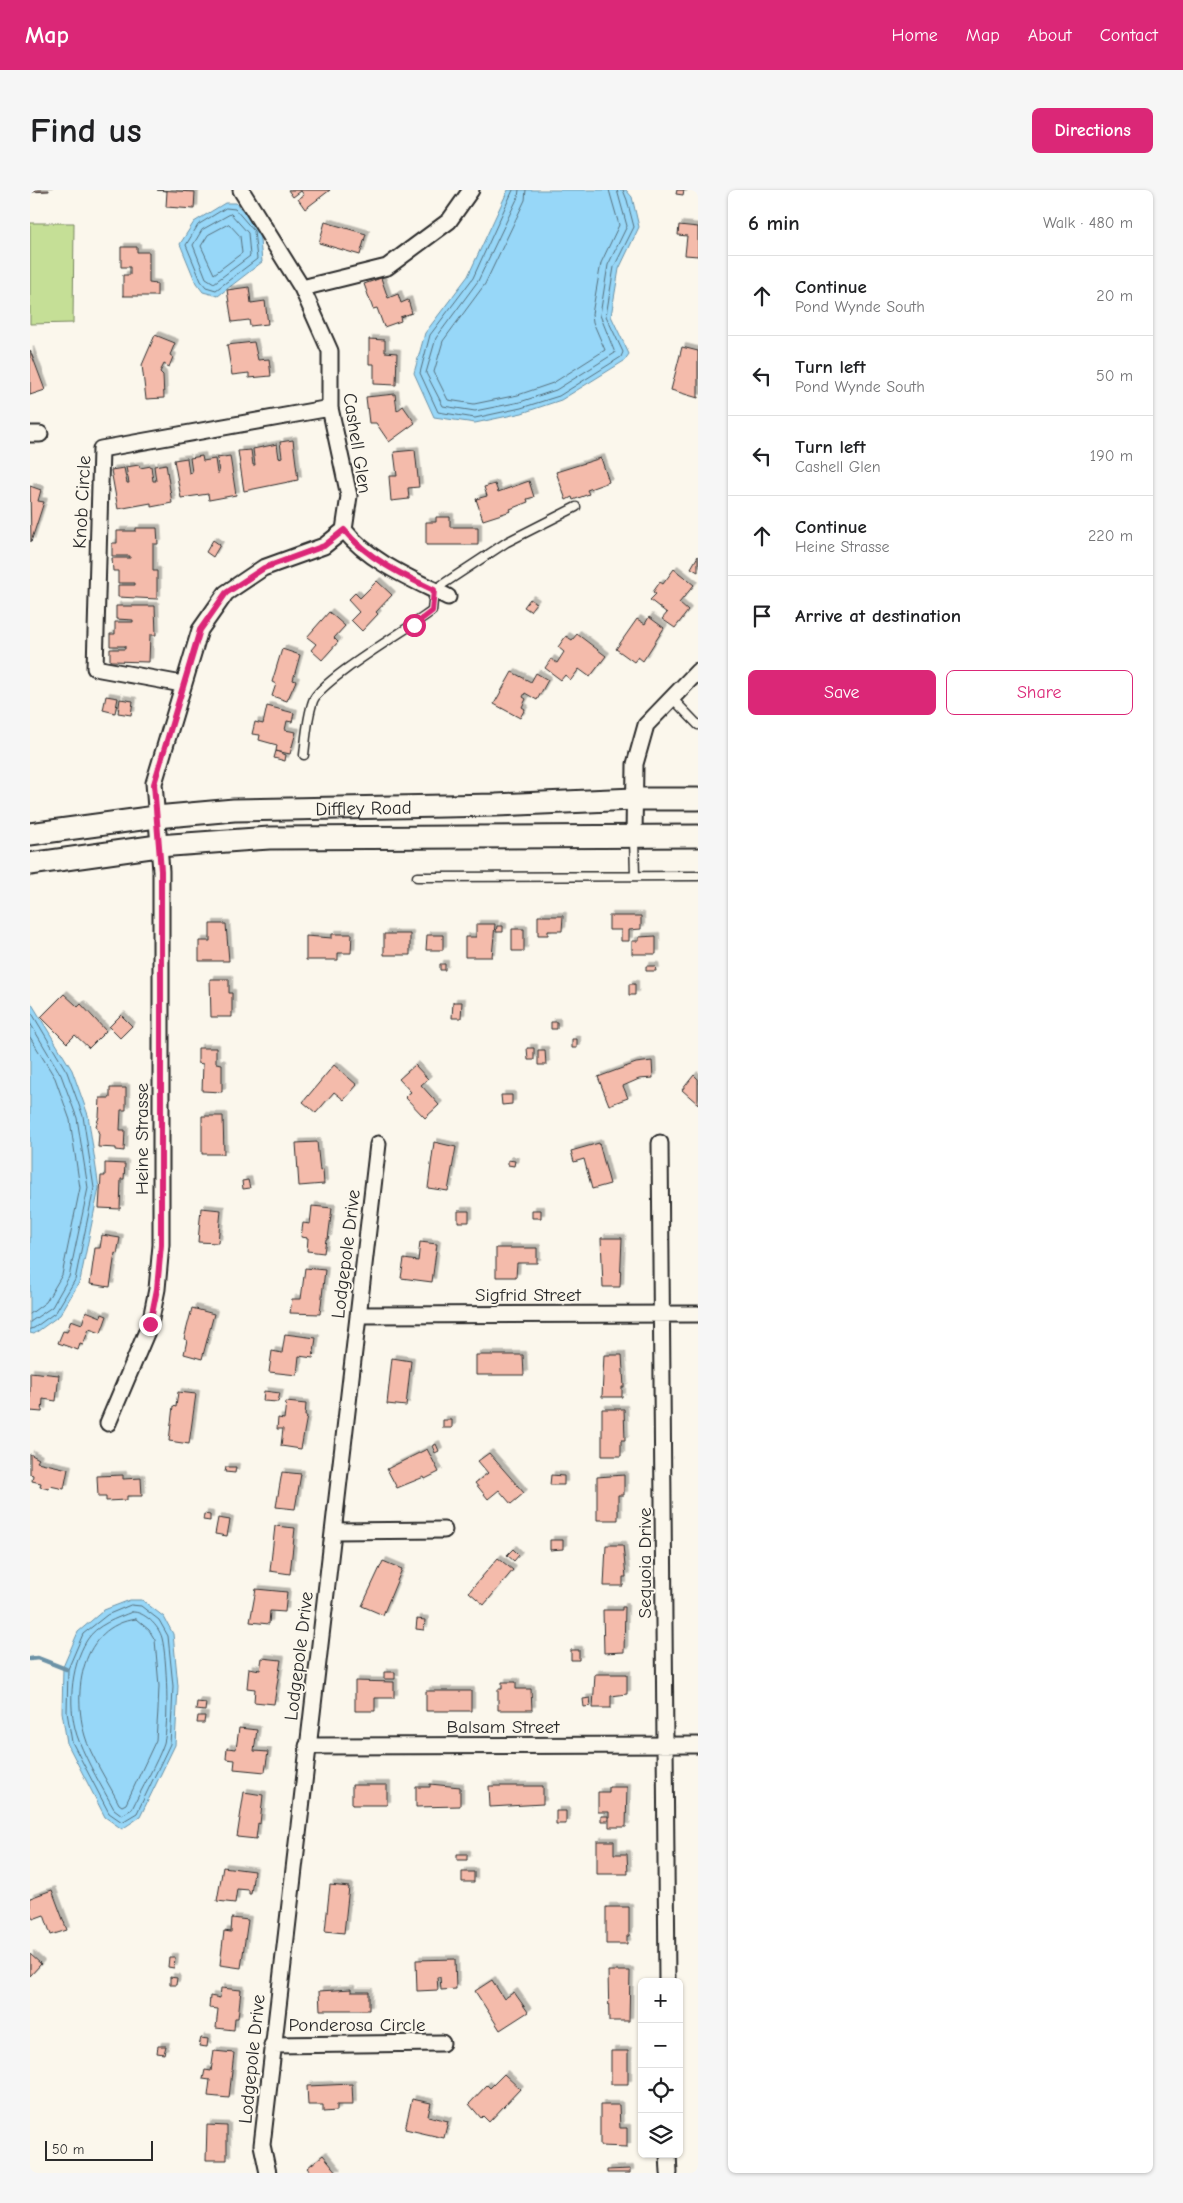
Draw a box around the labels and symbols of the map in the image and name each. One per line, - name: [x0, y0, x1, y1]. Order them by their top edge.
- street label: Cashell Glen: [338, 391, 376, 495]
- street label: Knob Circle: [69, 455, 95, 549]
- route start: [403, 614, 426, 637]
- street label: Diffley Road: [315, 797, 412, 820]
- street label: Heine Strasse: [131, 1083, 153, 1195]
- street label: Lodgepole Drive: [327, 1188, 365, 1320]
- street label: Sigfrid Street: [475, 1284, 582, 1306]
- route end: [139, 1313, 162, 1336]
- street label: Sequoia Drive: [634, 1508, 656, 1618]
- street label: Lodgepole Drive: [280, 1590, 318, 1722]
- street label: Balsam Street: [446, 1716, 560, 1738]
- street label: Lodgepole Drive: [234, 1993, 270, 2125]
- street label: Ponderosa Circle: [289, 2014, 425, 2036]
- scale bar: [45, 2138, 152, 2161]

